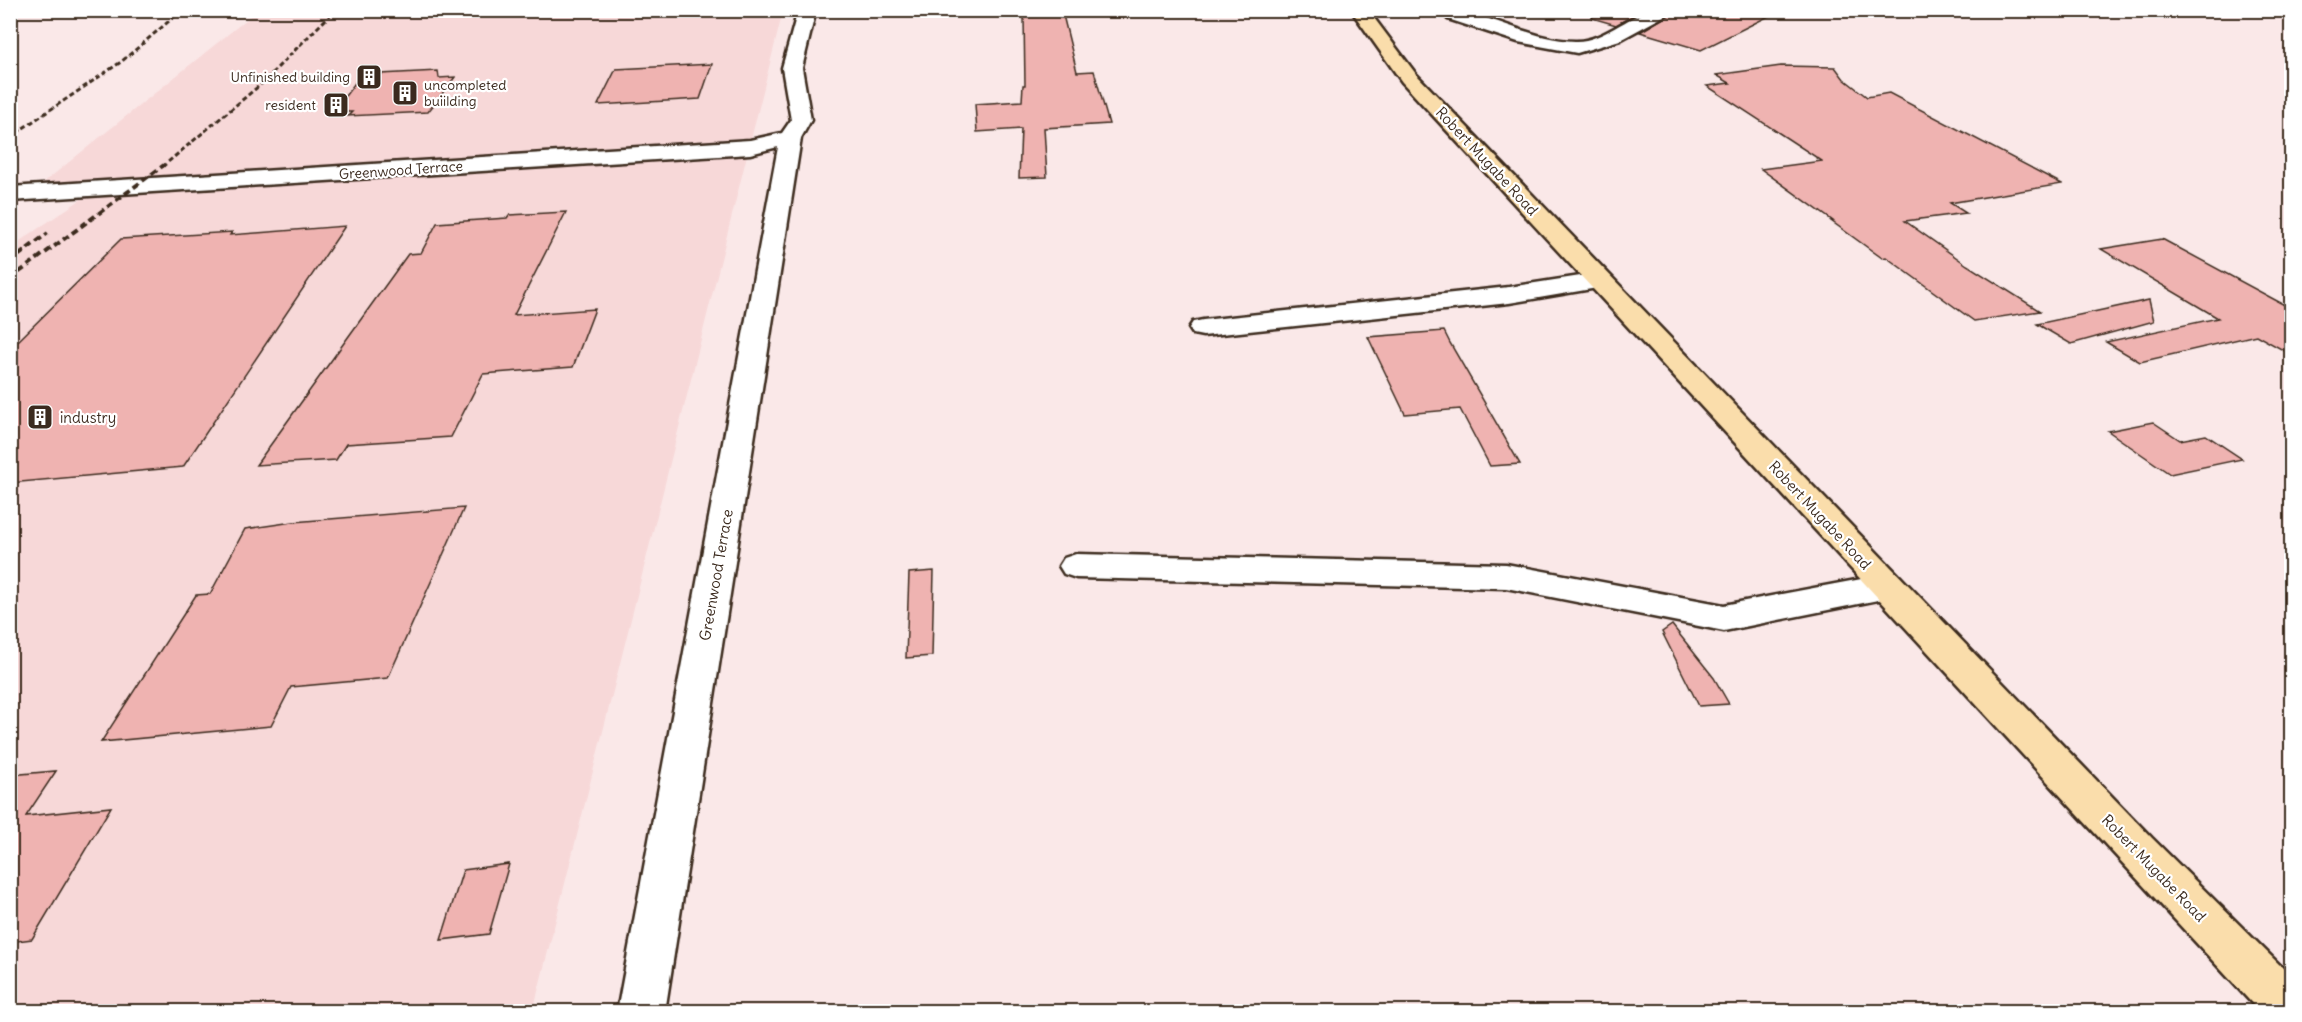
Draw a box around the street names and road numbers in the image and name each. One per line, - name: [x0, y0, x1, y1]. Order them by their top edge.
- street label: Robert Mugabe Road: [1432, 103, 1542, 219]
- street label: Greenwood Terrace: [338, 157, 464, 183]
- street label: Robert Mugabe Road: [1765, 457, 1875, 573]
- street label: Greenwood Terrace: [695, 508, 737, 642]
- street label: Robert Mugabe Road: [2098, 810, 2210, 926]

